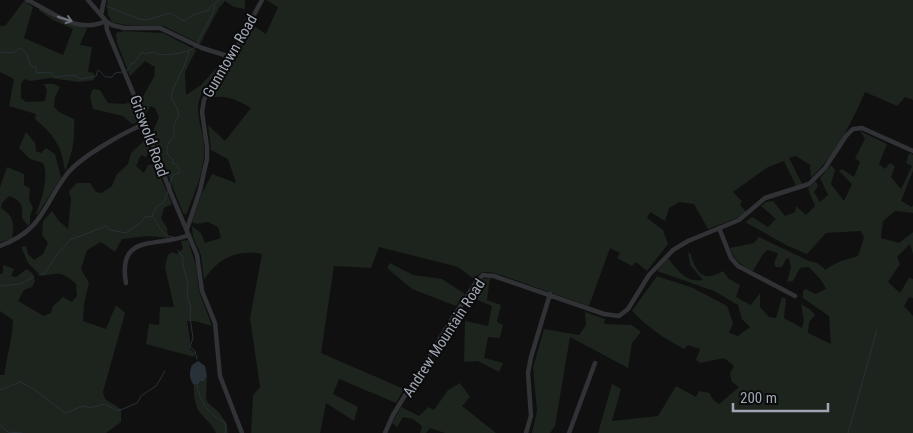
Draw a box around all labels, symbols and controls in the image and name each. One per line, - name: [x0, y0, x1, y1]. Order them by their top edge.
- street label: Gunntown Road: [199, 11, 261, 101]
- one-way arrow: [56, 15, 72, 25]
- street label: Griswold Road: [126, 93, 172, 179]
- street label: Andrew Mountain Road: [399, 276, 489, 400]
- scale bar: [733, 380, 828, 412]
- text: 200 m: [740, 389, 777, 407]

